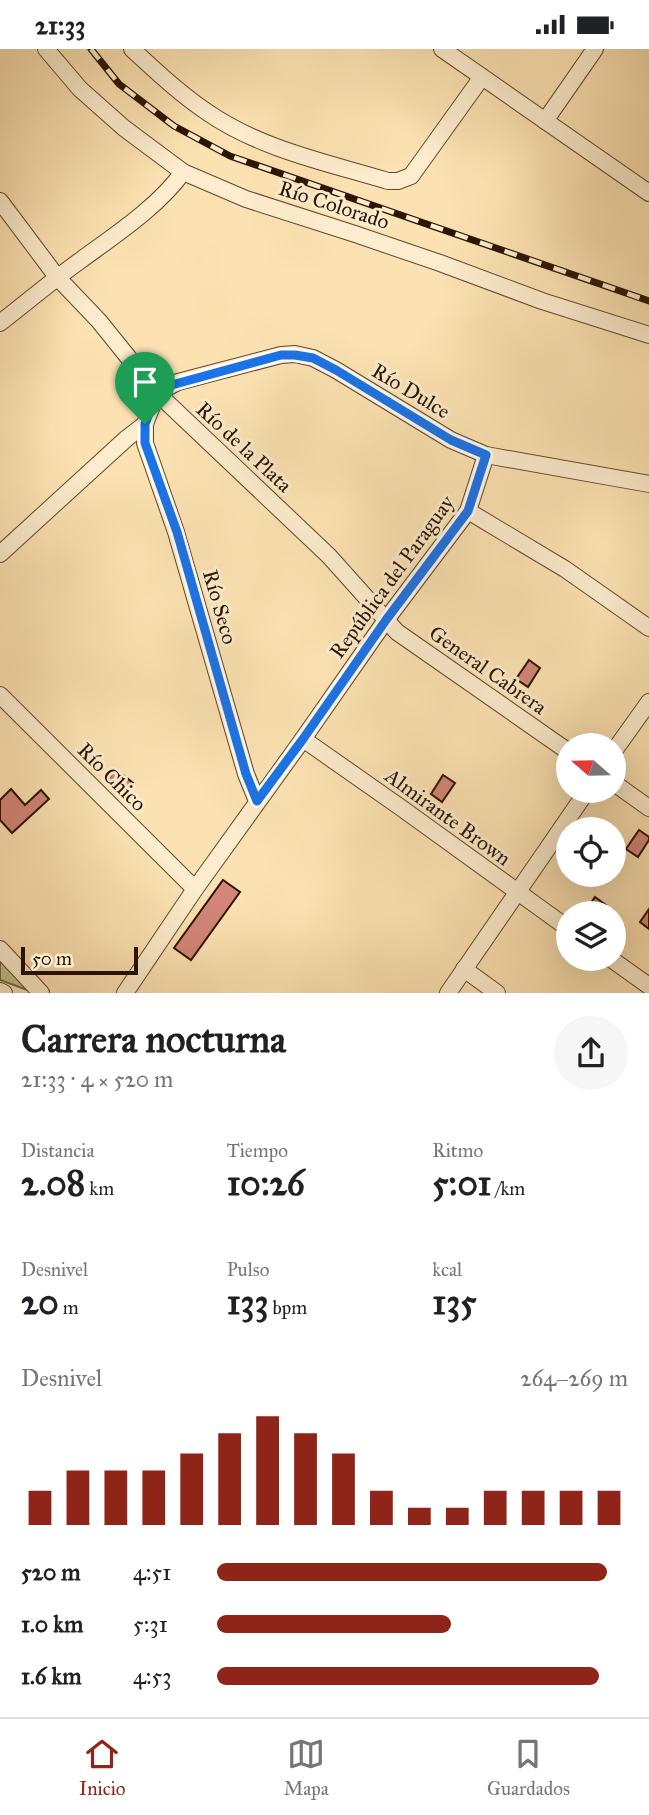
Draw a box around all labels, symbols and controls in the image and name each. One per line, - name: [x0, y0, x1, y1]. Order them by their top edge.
- text: 21:33: [35, 9, 85, 41]
- street label: Río Colorado: [275, 175, 393, 235]
- pin: [115, 352, 175, 424]
- street label: Río Dulce: [367, 358, 455, 425]
- icon: arrive: [126, 363, 164, 401]
- street label: Río de la Plata: [191, 396, 297, 498]
- street label: República del Paraguay: [324, 489, 461, 664]
- street label: Río Seco: [197, 567, 243, 647]
- street label: General Cabrera: [424, 620, 552, 720]
- north arrow: [556, 733, 626, 803]
- map controls: [556, 733, 626, 971]
- street label: Río Chico: [72, 737, 152, 817]
- street label: Almirante Brown: [379, 762, 516, 871]
- button: locate: [556, 817, 626, 887]
- button: layers: [556, 901, 626, 971]
- scale bar: [21, 943, 138, 975]
- text: 50 m: [32, 947, 72, 970]
- text: Carrera nocturna: [21, 1016, 286, 1062]
- button: share: [554, 1016, 628, 1090]
- text: 21:33 · 4 × 520 m: [21, 1065, 173, 1093]
- text: Distancia: [21, 1139, 94, 1162]
- text: Tiempo: [227, 1139, 288, 1162]
- text: Ritmo: [432, 1139, 483, 1162]
- text: 2.08: [21, 1162, 85, 1205]
- text: 10:26: [227, 1162, 305, 1205]
- text: 5:01: [432, 1162, 491, 1205]
- text: km: [85, 1177, 114, 1200]
- text: /km: [491, 1177, 525, 1200]
- text: Desnivel: [21, 1258, 88, 1281]
- text: Pulso: [227, 1258, 269, 1281]
- text: kcal: [432, 1258, 462, 1281]
- text: 20: [21, 1281, 59, 1324]
- text: 133: [227, 1281, 268, 1324]
- text: 135: [432, 1281, 476, 1324]
- text: m: [59, 1296, 79, 1319]
- text: bpm: [268, 1296, 307, 1319]
- text: Desnivel: [21, 1364, 102, 1392]
- text: 264–269 m: [520, 1364, 628, 1392]
- text: 520 m: [21, 1558, 81, 1586]
- text: 4:51: [133, 1558, 171, 1586]
- text: 1.0 km: [21, 1610, 83, 1638]
- text: 5:31: [133, 1610, 168, 1638]
- text: 1.6 km: [21, 1662, 82, 1690]
- text: 4:53: [133, 1662, 172, 1690]
- tab: Inicio: [79, 1735, 126, 1800]
- tab: Mapa: [284, 1735, 329, 1800]
- tab: Guardados: [487, 1735, 570, 1800]

